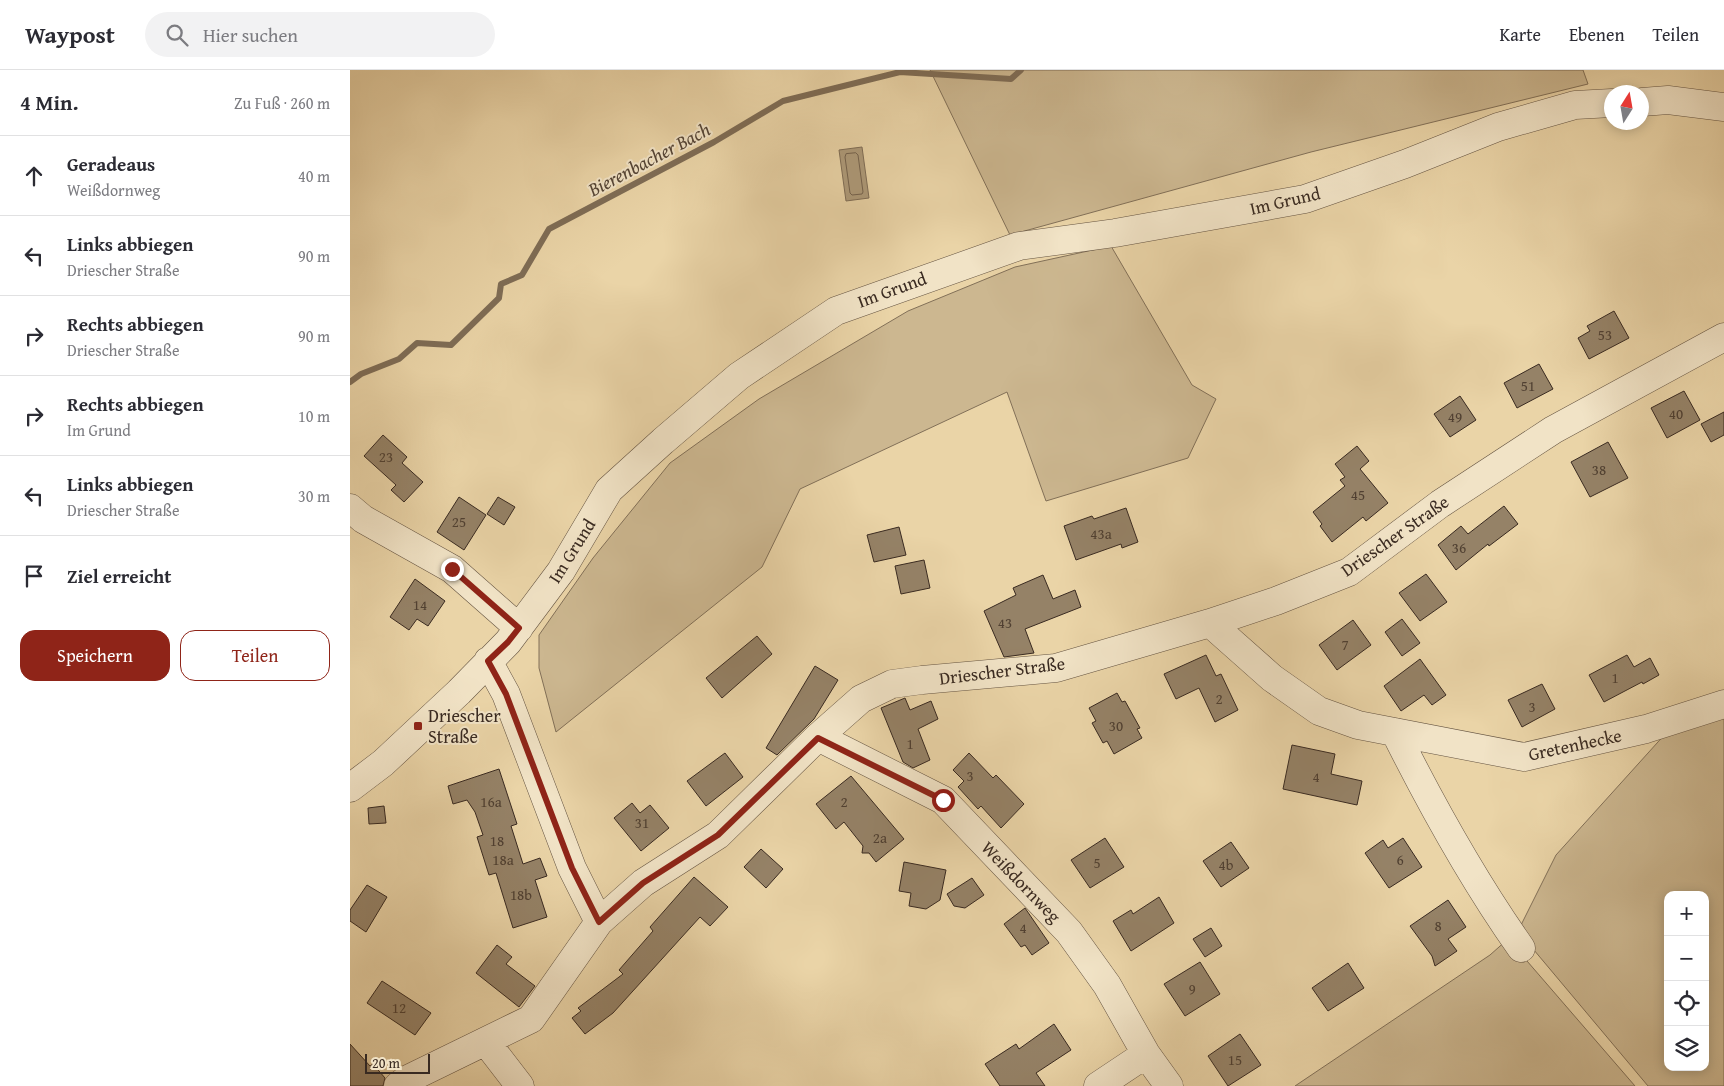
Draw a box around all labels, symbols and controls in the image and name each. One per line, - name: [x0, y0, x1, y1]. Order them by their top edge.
- search box: [145, 12, 495, 57]
- text: Waypost: [25, 17, 115, 52]
- icon: search: [163, 21, 191, 49]
- text: Hier suchen: [203, 21, 298, 49]
- text: Karte: [1500, 21, 1541, 48]
- text: Ebenen: [1569, 21, 1625, 48]
- text: Teilen: [1653, 21, 1699, 48]
- north arrow: [1604, 85, 1649, 130]
- text: 4 Min.: [20, 87, 78, 118]
- text: Zu Fuß · 260 m: [234, 91, 330, 115]
- water label: Bierenbacher Bach: [582, 115, 715, 203]
- text: Geradeaus: [67, 150, 155, 178]
- icon: ahead: [20, 162, 48, 190]
- text: 40 m: [298, 164, 330, 188]
- text: Weißdornweg: [67, 178, 160, 202]
- street label: Im Grund: [1247, 179, 1323, 222]
- text: Links abbiegen: [67, 230, 193, 258]
- icon: left: [20, 242, 48, 270]
- text: 90 m: [298, 244, 330, 268]
- text: Driescher Straße: [67, 258, 179, 282]
- street label: Im Grund: [854, 264, 930, 314]
- text: Rechts abbiegen: [67, 310, 204, 338]
- icon: right: [20, 322, 48, 350]
- text: 90 m: [298, 324, 330, 348]
- house number: 53: [1598, 324, 1612, 345]
- text: Driescher Straße: [67, 338, 179, 362]
- house number: 51: [1521, 375, 1535, 396]
- text: Rechts abbiegen: [67, 390, 204, 418]
- icon: right: [20, 402, 48, 430]
- house number: 40: [1669, 403, 1683, 424]
- text: 10 m: [298, 404, 330, 428]
- house number: 49: [1448, 406, 1462, 427]
- text: Im Grund: [67, 418, 131, 442]
- house number: 23: [379, 446, 393, 467]
- house number: 38: [1592, 459, 1606, 480]
- text: Links abbiegen: [67, 470, 193, 498]
- icon: left: [20, 482, 48, 510]
- text: 30 m: [298, 484, 330, 508]
- house number: 45: [1351, 484, 1365, 505]
- street label: Driescher Straße: [1335, 488, 1454, 583]
- text: Driescher Straße: [67, 498, 179, 522]
- house number: 25: [452, 511, 466, 532]
- street label: Im Grund: [541, 513, 602, 588]
- house number: 43a: [1090, 523, 1112, 544]
- house number: 36: [1452, 537, 1466, 558]
- route end: [441, 558, 464, 581]
- icon: arrive: [20, 562, 48, 590]
- text: Ziel erreicht: [67, 562, 171, 590]
- house number: 14: [413, 594, 427, 615]
- house number: 43: [998, 612, 1012, 633]
- button: Speichern: [20, 630, 170, 681]
- button: Teilen: [180, 630, 330, 681]
- house number: 7: [1341, 634, 1349, 655]
- street label: Driescher Straße: [937, 649, 1066, 692]
- house number: 1: [1611, 667, 1619, 688]
- house number: 2: [1215, 688, 1223, 709]
- house number: 3: [1528, 696, 1536, 717]
- place label: Driescher Straße: [428, 702, 501, 750]
- house number: 30: [1109, 715, 1123, 736]
- marker: Driescher Straße: [412, 720, 424, 732]
- street label: Gretenhecke: [1526, 721, 1624, 768]
- house number: 1: [906, 733, 914, 754]
- house number: 3: [966, 765, 974, 786]
- house number: 4: [1312, 766, 1320, 787]
- route start: [932, 789, 955, 812]
- house number: 16a: [480, 791, 502, 812]
- house number: 2: [840, 791, 848, 812]
- house number: 31: [635, 812, 649, 833]
- house number: 2a: [873, 827, 887, 848]
- house number: 18: [490, 830, 504, 851]
- street label: Weißdornweg: [975, 835, 1067, 929]
- house number: 18a: [492, 849, 514, 870]
- house number: 6: [1396, 849, 1404, 870]
- house number: 5: [1093, 852, 1101, 873]
- house number: 4b: [1219, 854, 1234, 875]
- house number: 18b: [510, 884, 532, 905]
- map controls: [1664, 891, 1709, 1071]
- button: +: [1664, 891, 1709, 936]
- house number: 8: [1434, 915, 1442, 936]
- house number: 4: [1019, 917, 1027, 938]
- button: −: [1664, 936, 1709, 981]
- house number: 9: [1188, 978, 1196, 999]
- button: locate: [1664, 981, 1709, 1026]
- house number: 12: [392, 997, 406, 1018]
- button: layers: [1664, 1026, 1709, 1071]
- house number: 15: [1228, 1049, 1242, 1070]
- scale bar: [365, 1051, 430, 1074]
- text: 20 m: [372, 1053, 400, 1073]

